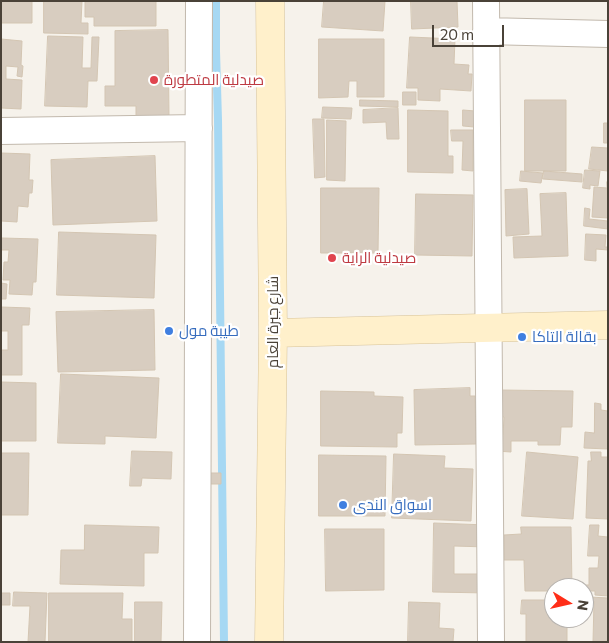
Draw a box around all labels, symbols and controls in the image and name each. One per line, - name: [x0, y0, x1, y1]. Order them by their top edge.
- scale bar: [434, 15, 506, 47]
- text: 20 m: [440, 25, 474, 43]
- place label: صيدلية المتطورة: [164, 71, 264, 89]
- marker: صيدلية المتطورة: [148, 74, 160, 86]
- place label: صيدلية الراية: [342, 249, 416, 267]
- marker: صيدلية الراية: [326, 252, 338, 264]
- street label: شارع جبرة العام: [264, 276, 282, 368]
- place label: طيبة مول: [179, 322, 239, 340]
- marker: طيبة مول: [163, 325, 175, 337]
- place label: بقالة التاكا: [532, 328, 596, 346]
- marker: بقالة التاكا: [516, 331, 528, 343]
- place label: اسواق الندى: [353, 496, 432, 514]
- marker: اسواق الندى: [337, 499, 349, 511]
- north arrow: [544, 578, 594, 628]
- text: N: [574, 599, 593, 612]

